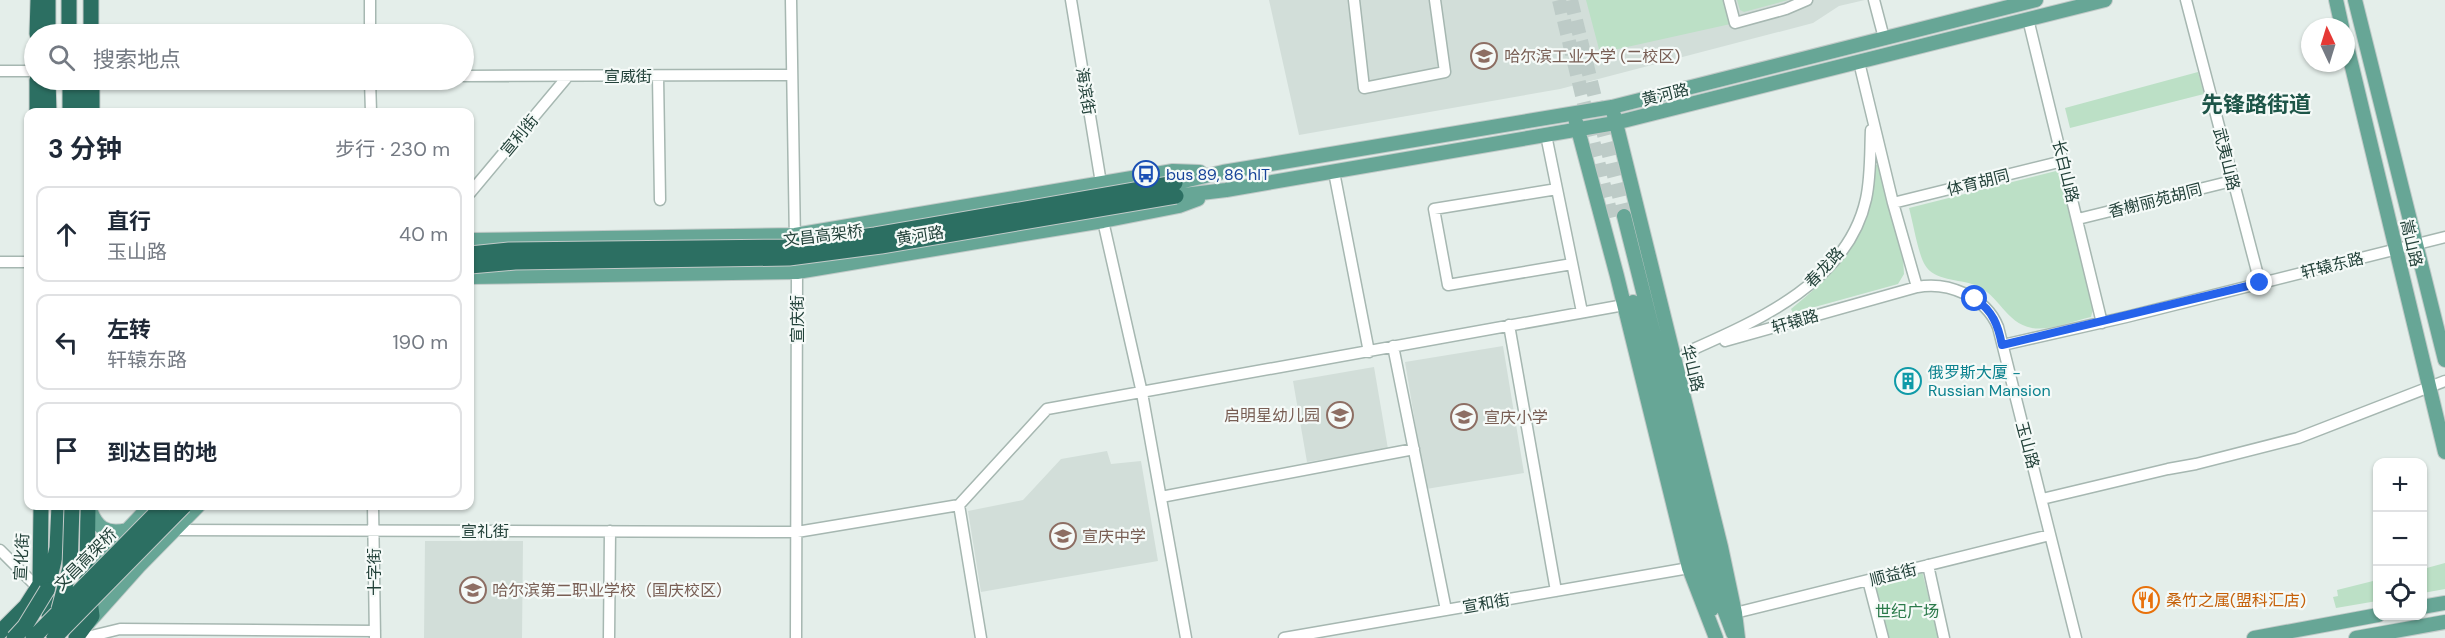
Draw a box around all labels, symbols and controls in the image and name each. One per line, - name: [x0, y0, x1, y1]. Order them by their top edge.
- north arrow: [2301, 18, 2355, 72]
- search box: [24, 24, 474, 90]
- icon: search: [45, 41, 78, 74]
- school or university icon: 哈尔滨工业大学 (二校区): [1469, 41, 1499, 71]
- text: 搜索地点: [93, 45, 181, 74]
- place label: 哈尔滨工业大学 (二校区): [1504, 46, 1680, 67]
- street label: 宣威街: [604, 66, 652, 87]
- street label: 海滨街: [1071, 66, 1100, 116]
- street label: 黄河路: [1639, 78, 1691, 110]
- district label: 先锋路街道: [2201, 90, 2311, 119]
- street label: 宣利街: [496, 110, 543, 160]
- street label: 武夷山路: [2209, 126, 2244, 193]
- text: 3 分钟: [48, 132, 122, 166]
- text: 步行 · 230 m: [335, 136, 450, 162]
- street label: 长白山路: [2048, 138, 2083, 205]
- bus stop icon: bus 89, 86 hIT: [1131, 159, 1161, 189]
- place label: bus 89, 86 hIT: [1166, 164, 1270, 185]
- street label: 体育胡同: [1945, 165, 2012, 200]
- street label: 香榭丽苑胡同: [2106, 179, 2204, 222]
- text: 直行: [107, 207, 151, 236]
- street label: 嵩山路: [2396, 217, 2427, 269]
- icon: ahead: [50, 218, 83, 251]
- street label: 文昌高架桥: [782, 220, 864, 251]
- text: 40 m: [399, 221, 448, 247]
- street label: 黄河路: [895, 221, 945, 250]
- text: 玉山路: [107, 239, 167, 265]
- street label: 春龙路: [1800, 243, 1848, 292]
- street label: 轩辕东路: [2299, 248, 2366, 283]
- route end: [2246, 269, 2272, 295]
- route start: [1961, 285, 1987, 311]
- street label: 宣庆街: [787, 295, 808, 343]
- street label: 轩辕路: [1769, 305, 1821, 338]
- text: 左转: [107, 315, 151, 344]
- icon: left: [50, 326, 83, 359]
- text: 190 m: [392, 329, 448, 355]
- street label: 华山路: [1677, 342, 1709, 394]
- text: 轩辕东路: [107, 347, 187, 373]
- place label: 俄罗斯大厦 - Russian Mansion: [1928, 362, 2051, 401]
- building icon: 俄罗斯大厦 - Russian Mansion: [1893, 366, 1923, 396]
- school or university icon: 启明星幼儿园: [1325, 400, 1355, 430]
- school or university icon: 宣庆小学: [1449, 402, 1479, 432]
- place label: 启明星幼儿园: [1224, 405, 1320, 426]
- place label: 宣庆小学: [1484, 407, 1548, 428]
- street label: 玉山路: [2011, 419, 2044, 471]
- icon: arrive: [50, 434, 83, 467]
- text: 到达目的地: [107, 438, 217, 467]
- map controls: [2373, 458, 2427, 620]
- button: +: [2373, 458, 2427, 512]
- button: −: [2373, 512, 2427, 566]
- street label: 宣礼街: [461, 521, 509, 542]
- school or university icon: 宣庆中学: [1048, 521, 1078, 551]
- street label: 文昌高架桥: [50, 524, 121, 595]
- place label: 宣庆中学: [1082, 526, 1146, 547]
- street label: 宣化街: [10, 533, 33, 582]
- street label: 十字街: [364, 548, 385, 596]
- street label: 顺益街: [1867, 558, 1919, 590]
- button: locate: [2373, 566, 2427, 620]
- school or university icon: 哈尔滨第二职业学校（国庆校区）: [458, 575, 488, 605]
- place label: 哈尔滨第二职业学校（国庆校区）: [492, 580, 732, 601]
- restaurant icon: 桑竹之属(盟科汇店): [2131, 585, 2161, 615]
- street label: 宣和街: [1461, 589, 1512, 618]
- place label: 桑竹之属(盟科汇店): [2166, 590, 2306, 611]
- park label: 世纪广场: [1875, 601, 1939, 622]

